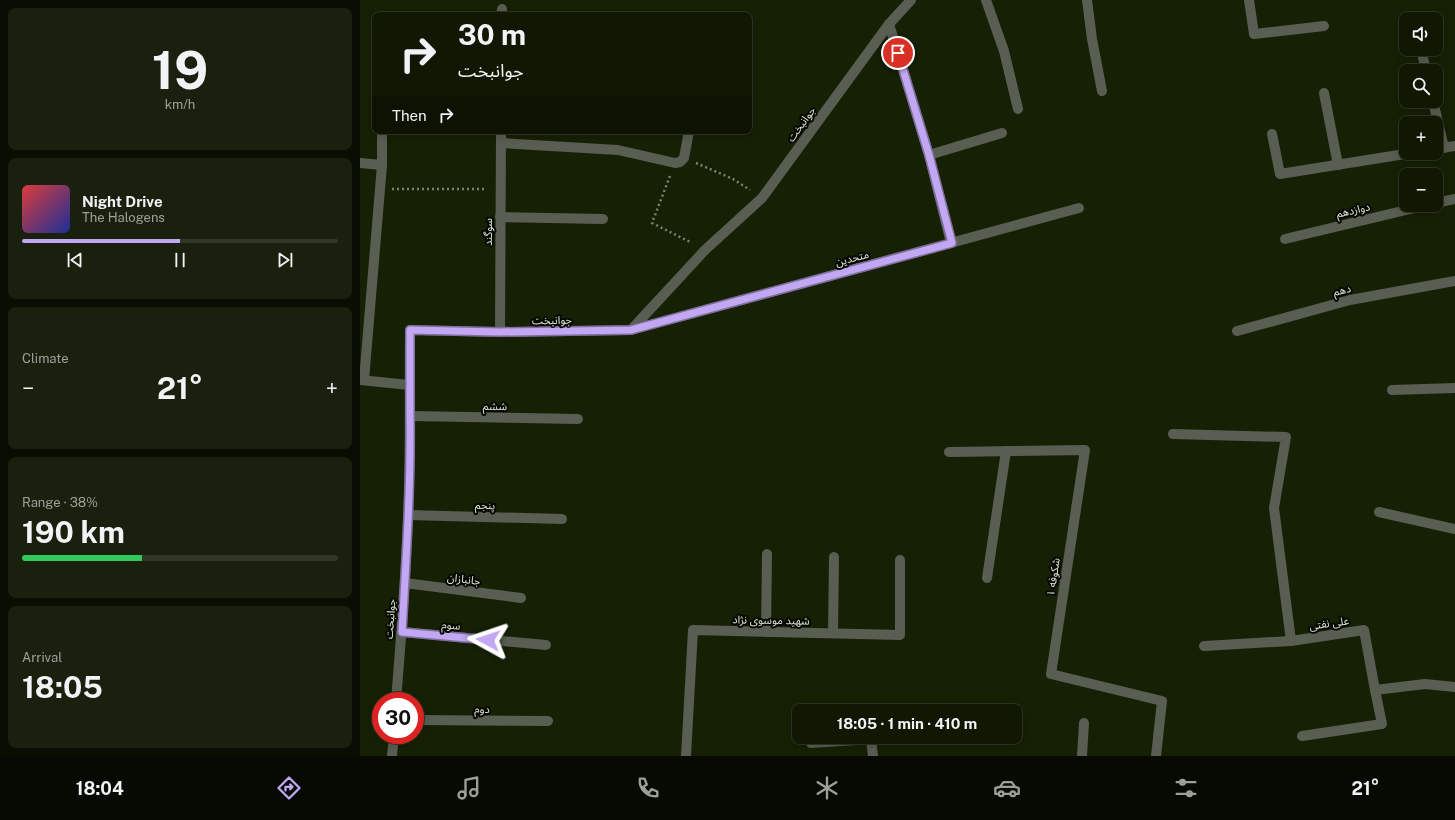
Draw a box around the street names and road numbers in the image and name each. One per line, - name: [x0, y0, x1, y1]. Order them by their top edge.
- street label: جوانبخت: [784, 104, 819, 144]
- street label: دوازدهم: [1335, 200, 1372, 223]
- street label: سوگند: [482, 218, 495, 246]
- street label: متحدین: [834, 248, 870, 269]
- street label: دهم: [1332, 282, 1353, 301]
- street label: جوانبخت: [532, 314, 573, 327]
- street label: ششم: [483, 400, 508, 415]
- street label: پنجم: [475, 499, 495, 514]
- street label: شکوفه ۱: [1044, 557, 1063, 597]
- street label: جانبازان: [447, 571, 482, 588]
- street label: جوانبخت: [383, 598, 398, 639]
- street label: شهید موسوی نژاد: [732, 613, 810, 628]
- street label: علی نفتی: [1308, 614, 1350, 633]
- street label: سوم: [441, 618, 461, 634]
- street label: دوم: [474, 703, 490, 717]

